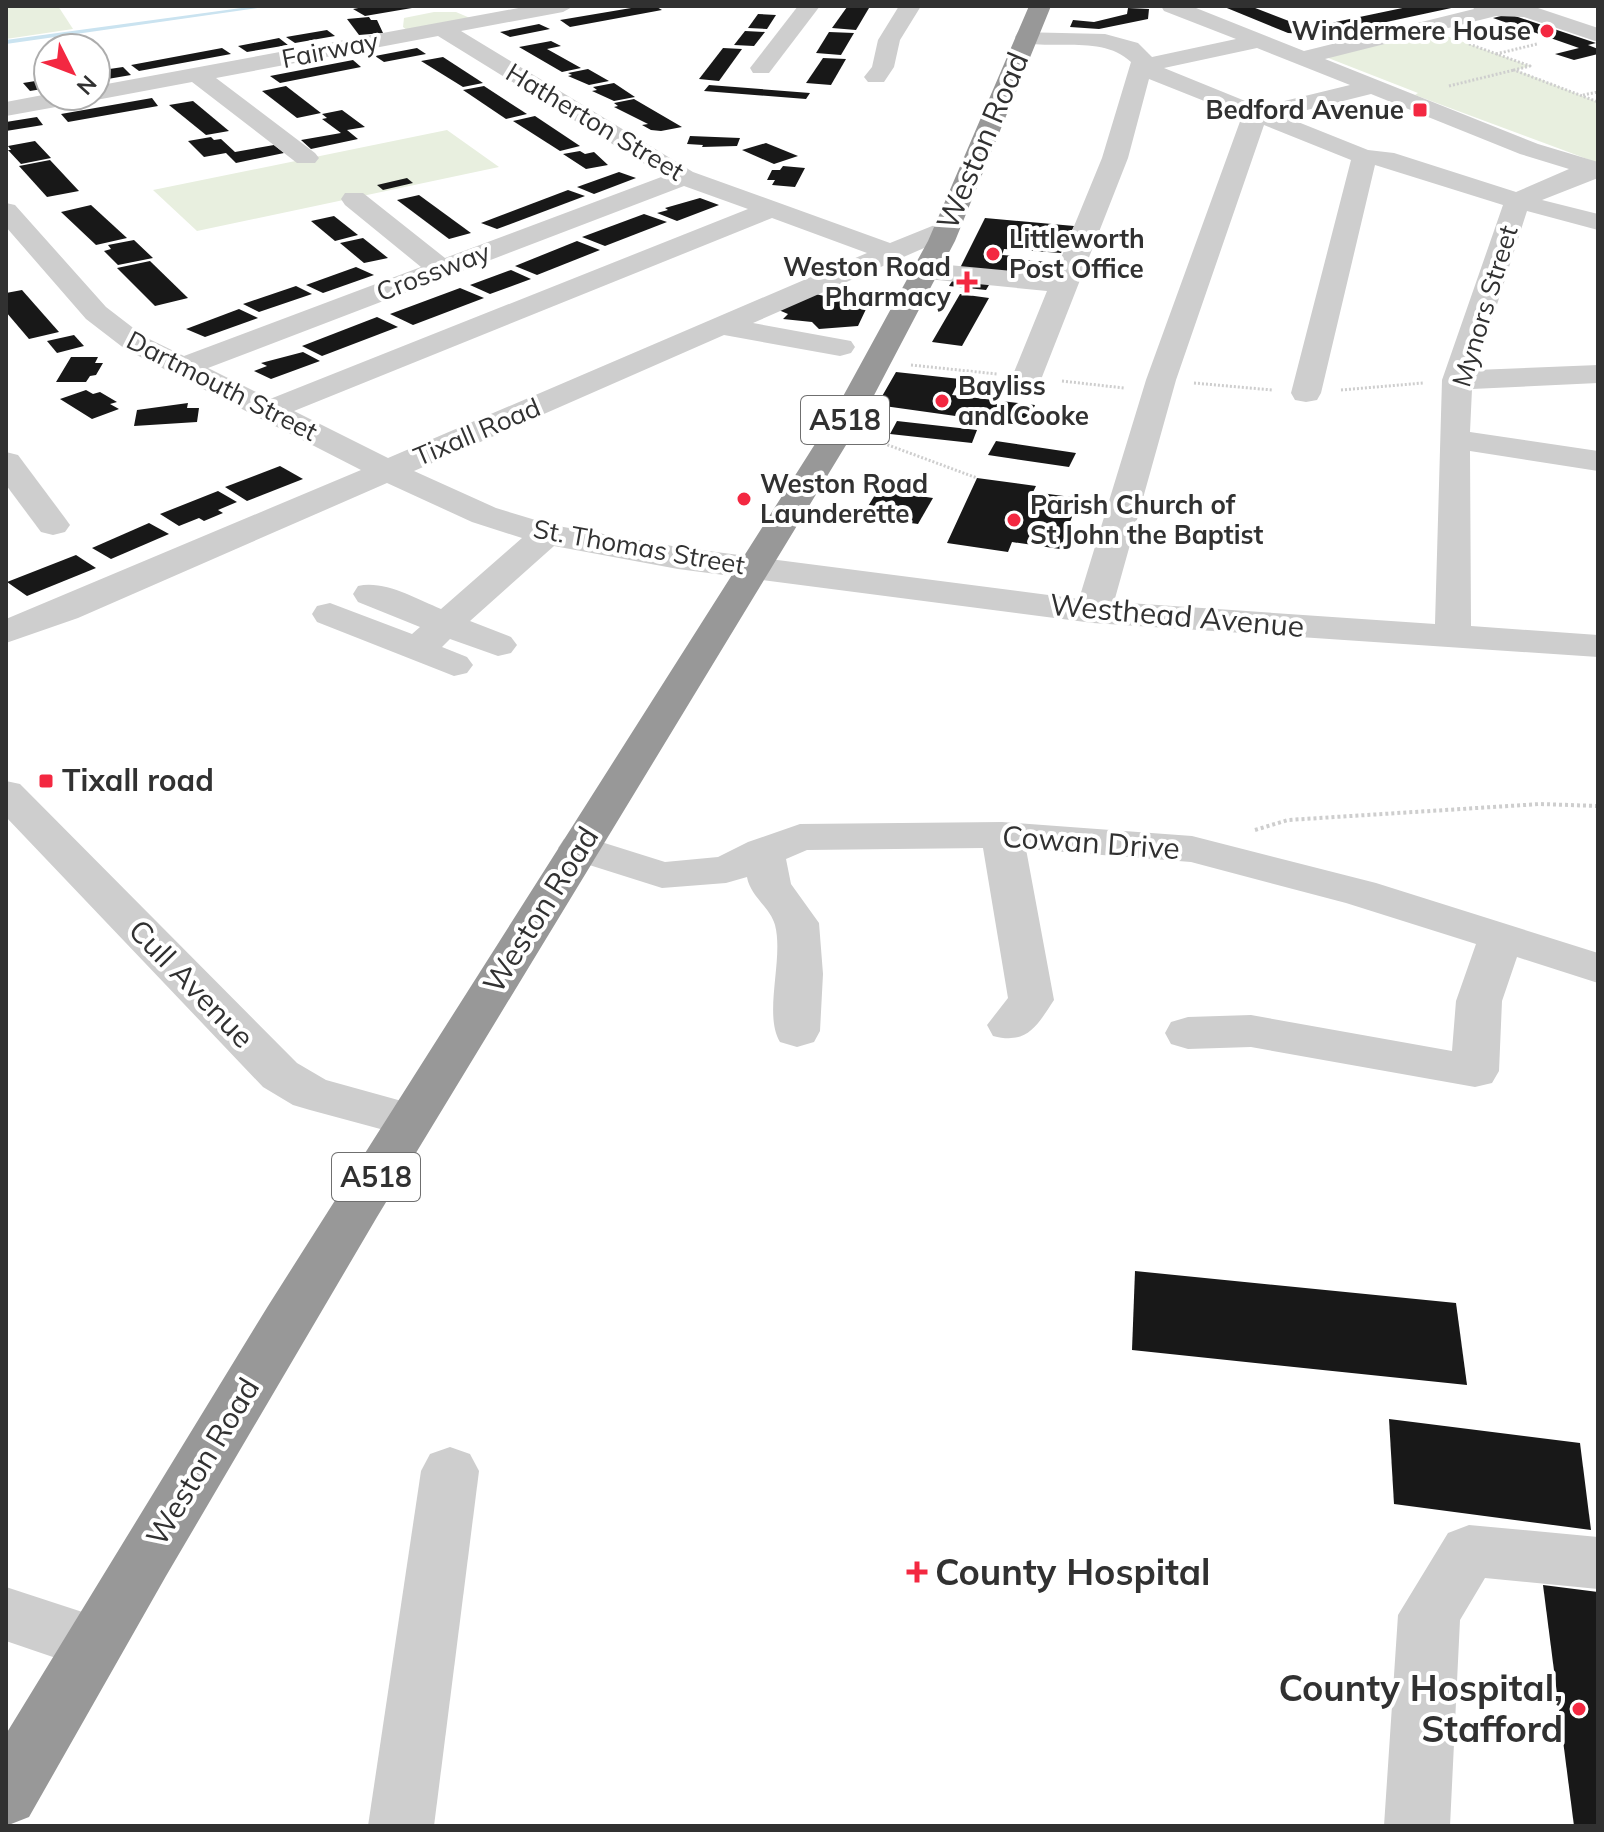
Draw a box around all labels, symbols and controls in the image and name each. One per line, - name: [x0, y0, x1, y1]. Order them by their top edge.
- place label: Windermere House: [1292, 14, 1531, 47]
- marker: Windermere House: [1538, 22, 1556, 40]
- street label: Fairway: [279, 24, 381, 75]
- north arrow: [32, 32, 112, 112]
- street label: Weston Road: [928, 46, 1037, 235]
- street label: Hatherton Street: [500, 55, 690, 188]
- text: N: [71, 70, 103, 101]
- place label: Bedford Avenue: [1205, 93, 1404, 126]
- marker: Bedford Avenue: [1411, 101, 1429, 119]
- street label: Mynors Street: [1444, 221, 1525, 391]
- place label: Littleworth Post Office: [1009, 222, 1145, 285]
- street label: Crossway: [371, 235, 494, 308]
- marker: Littleworth Post Office: [984, 245, 1002, 263]
- place label: Weston Road Pharmacy: [783, 250, 952, 313]
- marker: Weston Road Pharmacy: [958, 273, 976, 291]
- street label: Dartmouth Street: [121, 323, 323, 448]
- place label: Bayliss and Cooke: [958, 369, 1089, 432]
- street label: Tixall Road: [409, 390, 545, 473]
- marker: Bayliss and Cooke: [933, 392, 951, 410]
- road number: A518: [801, 396, 889, 444]
- place label: Weston Road Launderette: [760, 467, 928, 530]
- place label: Parish Church of St John the Baptist: [1030, 488, 1263, 551]
- marker: Weston Road Launderette: [735, 490, 753, 508]
- marker: Parish Church of St John the Baptist: [1005, 511, 1023, 529]
- street label: St. Thomas Street: [531, 512, 747, 581]
- street label: Westhead Avenue: [1048, 585, 1306, 645]
- place label: Tixall road: [62, 761, 214, 799]
- marker: Tixall road: [37, 772, 55, 790]
- street label: Cowan Drive: [1001, 817, 1181, 867]
- street label: Weston Road: [474, 819, 606, 1000]
- street label: Cull Avenue: [121, 911, 262, 1056]
- road number: A518: [332, 1153, 420, 1201]
- street label: Weston Road: [137, 1371, 267, 1552]
- place label: County Hospital: [935, 1549, 1211, 1594]
- marker: County Hospital: [906, 1561, 928, 1583]
- place label: County Hospital, Stafford: [1279, 1665, 1563, 1751]
- marker: County Hospital, Stafford: [1570, 1700, 1588, 1718]

